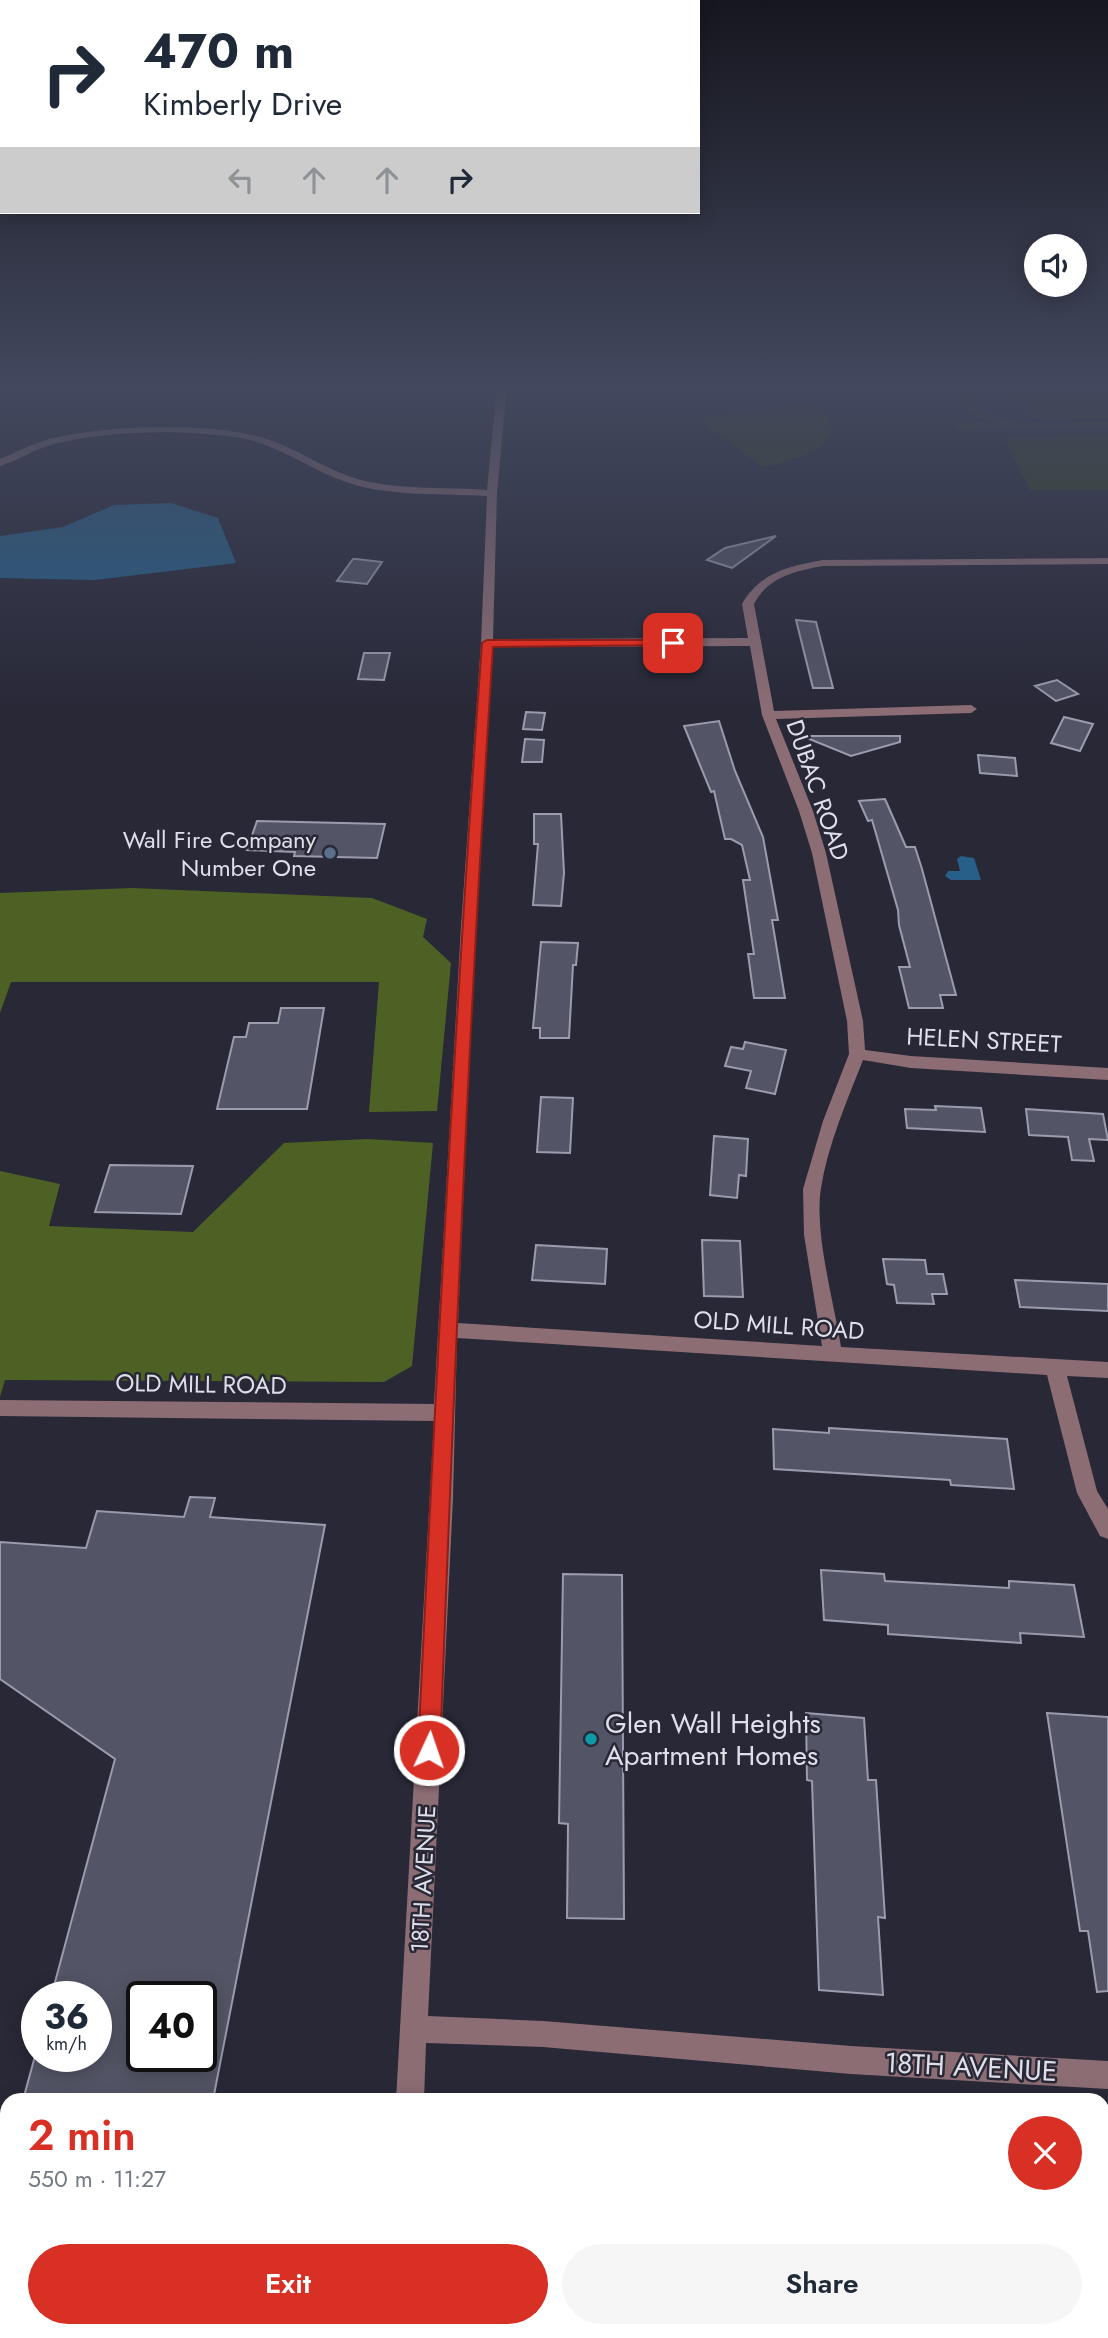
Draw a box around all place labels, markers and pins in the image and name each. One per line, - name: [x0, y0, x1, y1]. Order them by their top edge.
- pin: [643, 613, 703, 673]
- place label: Wall Fire Company Number One: [123, 822, 316, 885]
- marker: Wall Fire Company Number One: [322, 845, 338, 861]
- place label: Glen Wall Heights Apartment Homes: [605, 1703, 821, 1776]
- marker: Glen Wall Heights Apartment Homes: [583, 1731, 599, 1747]

